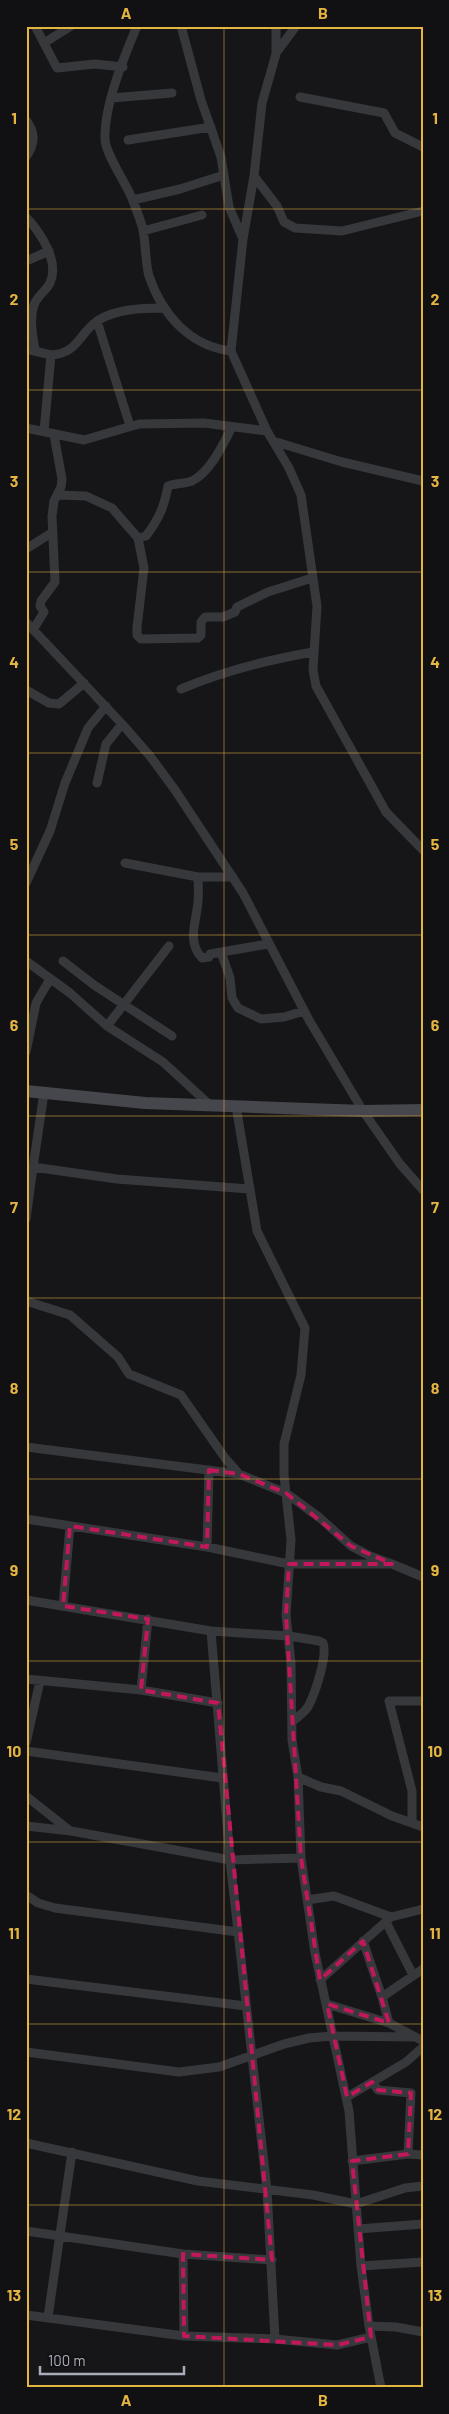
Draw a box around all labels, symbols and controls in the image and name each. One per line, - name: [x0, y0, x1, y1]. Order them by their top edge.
- text: A: [121, 3, 132, 22]
- text: B: [318, 3, 328, 22]
- text: 1: [11, 108, 17, 127]
- text: 1: [432, 108, 438, 127]
- text: 2: [10, 289, 19, 308]
- text: 2: [431, 289, 440, 308]
- text: 3: [10, 471, 18, 490]
- text: 3: [431, 471, 439, 490]
- text: 4: [9, 652, 19, 671]
- text: 4: [430, 652, 440, 671]
- text: 5: [10, 834, 19, 853]
- text: 5: [431, 834, 440, 853]
- text: 6: [10, 1015, 19, 1034]
- text: 6: [431, 1015, 440, 1034]
- text: 7: [10, 1197, 18, 1216]
- text: 7: [431, 1197, 439, 1216]
- text: 8: [10, 1378, 19, 1397]
- text: 8: [431, 1378, 440, 1397]
- text: 9: [10, 1560, 18, 1579]
- text: 9: [431, 1560, 439, 1579]
- text: 10: [7, 1741, 21, 1760]
- text: 10: [428, 1741, 442, 1760]
- text: 11: [8, 1923, 20, 1942]
- text: 11: [429, 1923, 441, 1942]
- text: 12: [7, 2104, 21, 2123]
- text: 12: [428, 2104, 442, 2123]
- text: 13: [7, 2285, 21, 2304]
- text: 13: [428, 2285, 442, 2304]
- scale bar: [40, 2344, 184, 2376]
- text: 100 m: [48, 2351, 86, 2369]
- text: A: [121, 2390, 132, 2409]
- text: B: [318, 2390, 328, 2409]

